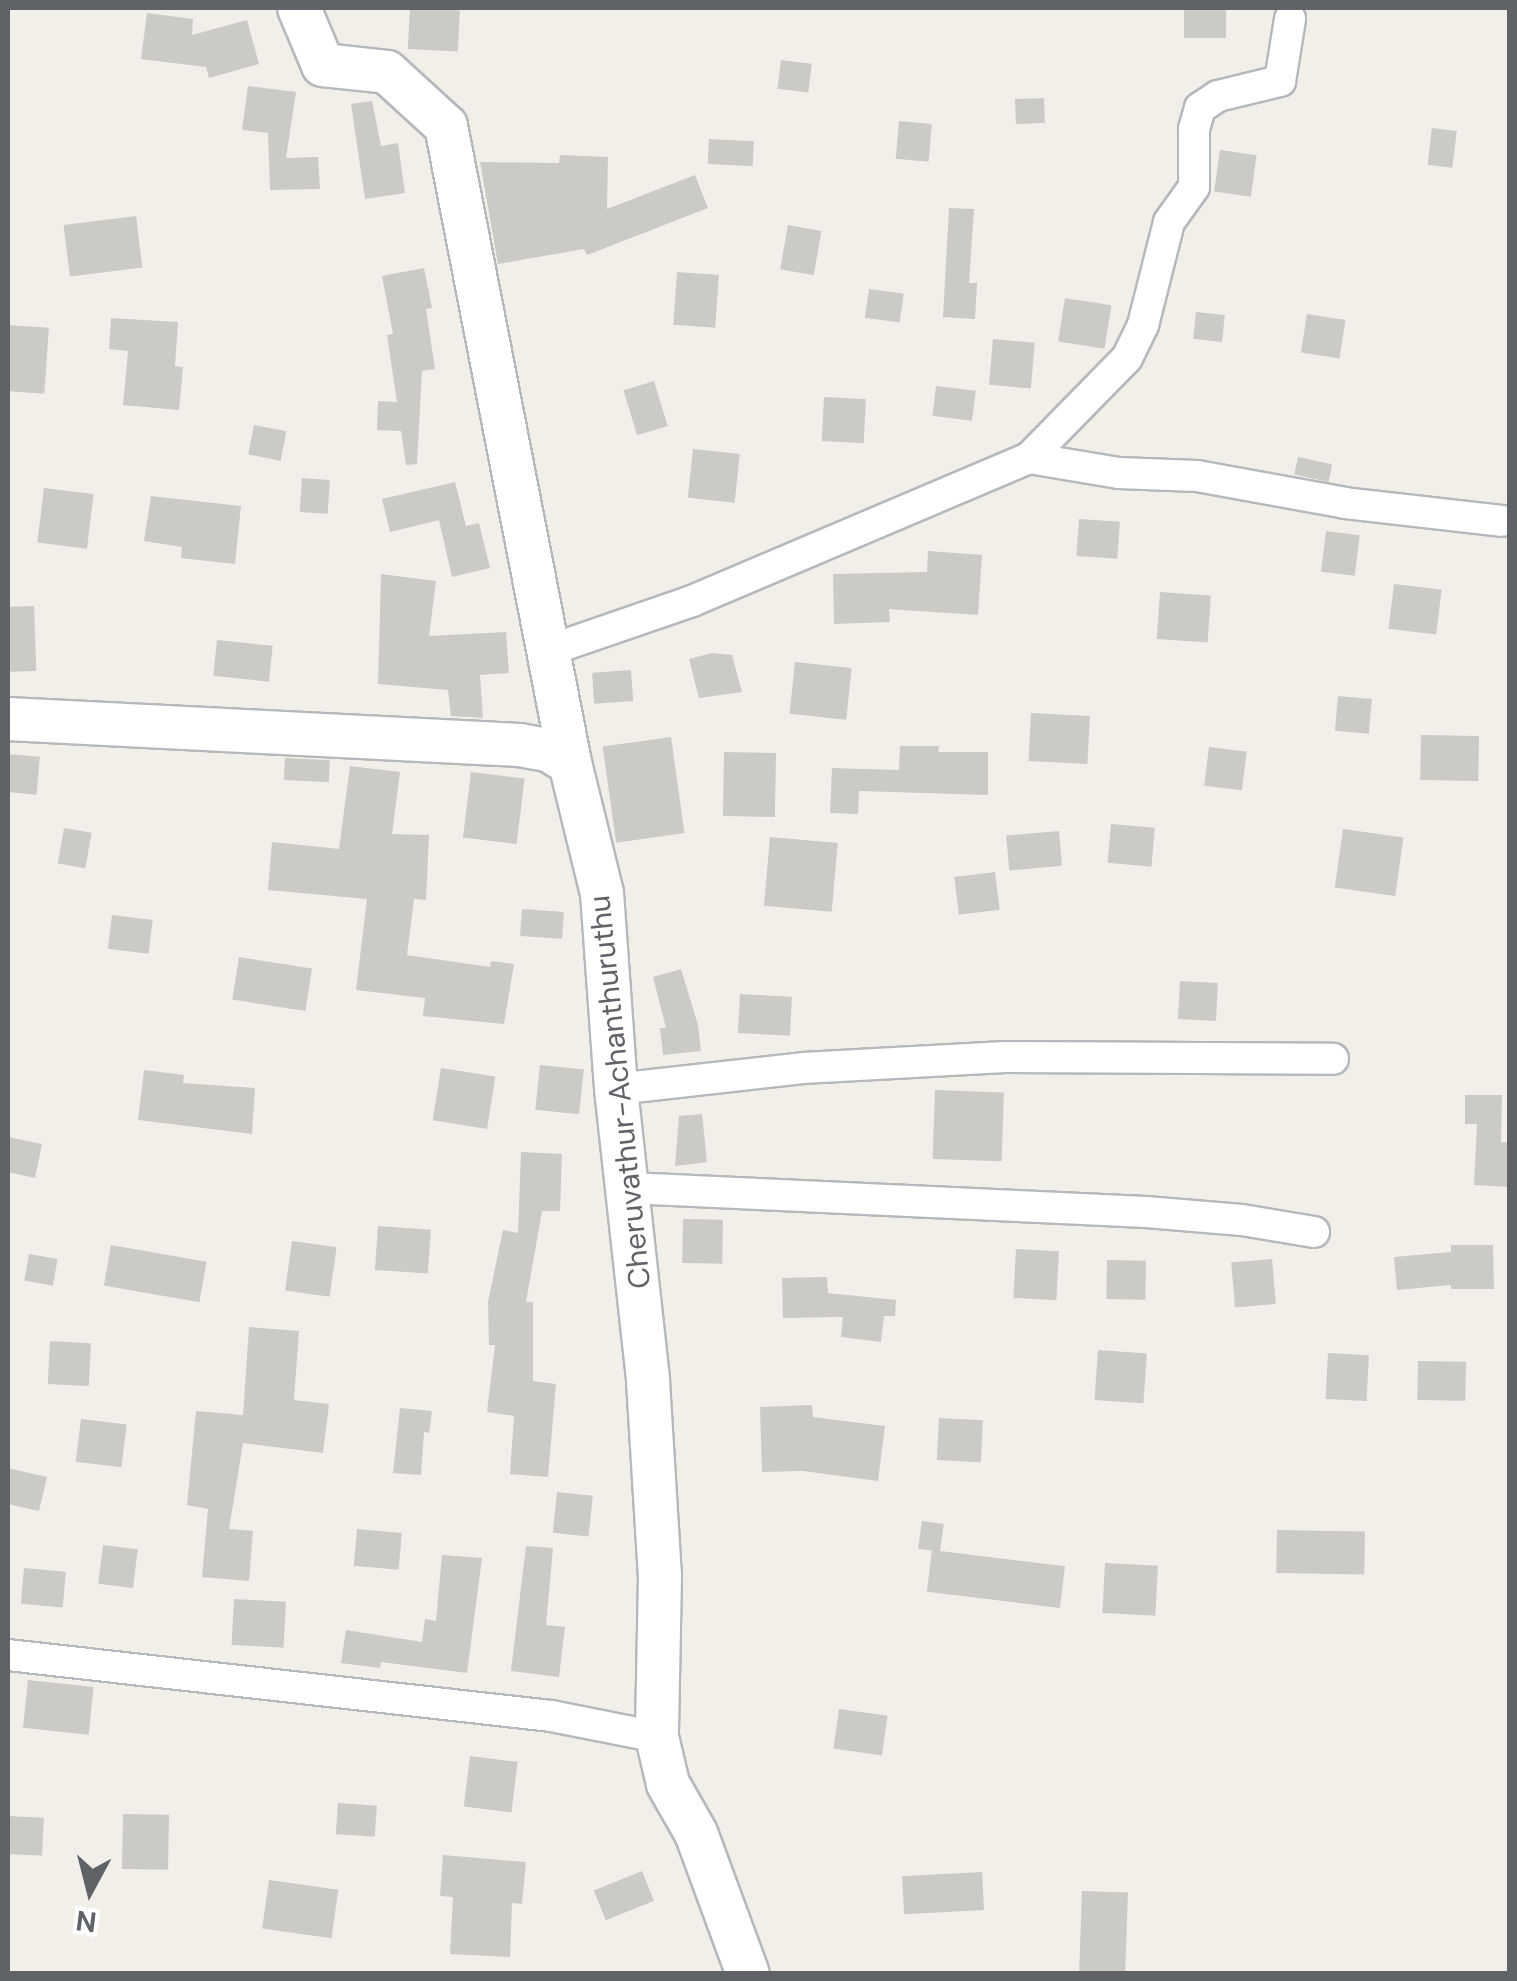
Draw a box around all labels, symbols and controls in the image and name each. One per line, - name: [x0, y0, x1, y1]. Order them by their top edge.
- street label: Cheruvathur-Achanthuruthu: [581, 893, 659, 1291]
- north arrow: [40, 1841, 140, 1941]
- text: N: [74, 1902, 99, 1941]

